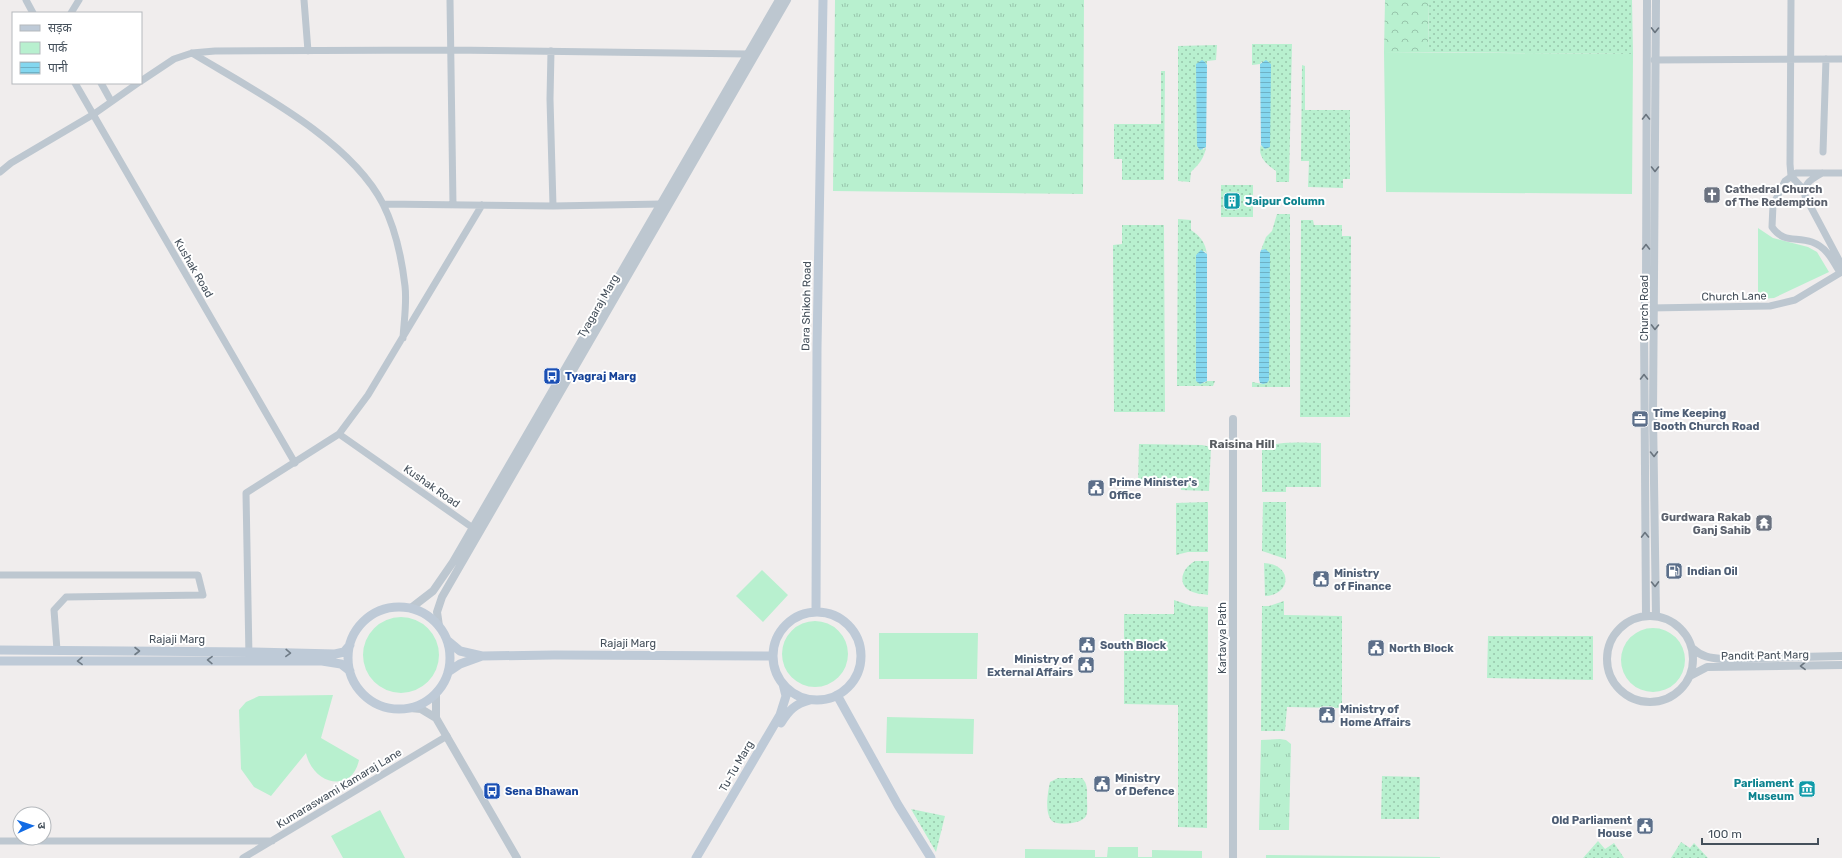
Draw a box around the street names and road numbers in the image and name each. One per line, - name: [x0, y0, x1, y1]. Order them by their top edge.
- street label: Kushak Road: [172, 237, 216, 300]
- street label: Dara Shikoh Road: [799, 261, 814, 351]
- street label: Tyagaraj Marg: [575, 272, 622, 340]
- street label: Church Road: [1638, 275, 1651, 341]
- street label: Church Lane: [1701, 289, 1767, 304]
- street label: Kushak Road: [401, 462, 462, 511]
- street label: Kartavya Path: [1216, 602, 1229, 674]
- street label: Rajaji Marg: [149, 633, 205, 646]
- street label: Rajaji Marg: [600, 637, 656, 650]
- street label: Pandit Pant Marg: [1721, 648, 1809, 663]
- street label: Tu-Tu Marg: [717, 738, 756, 794]
- street label: Kumaraswami Kamaraj Lane: [274, 746, 404, 831]

